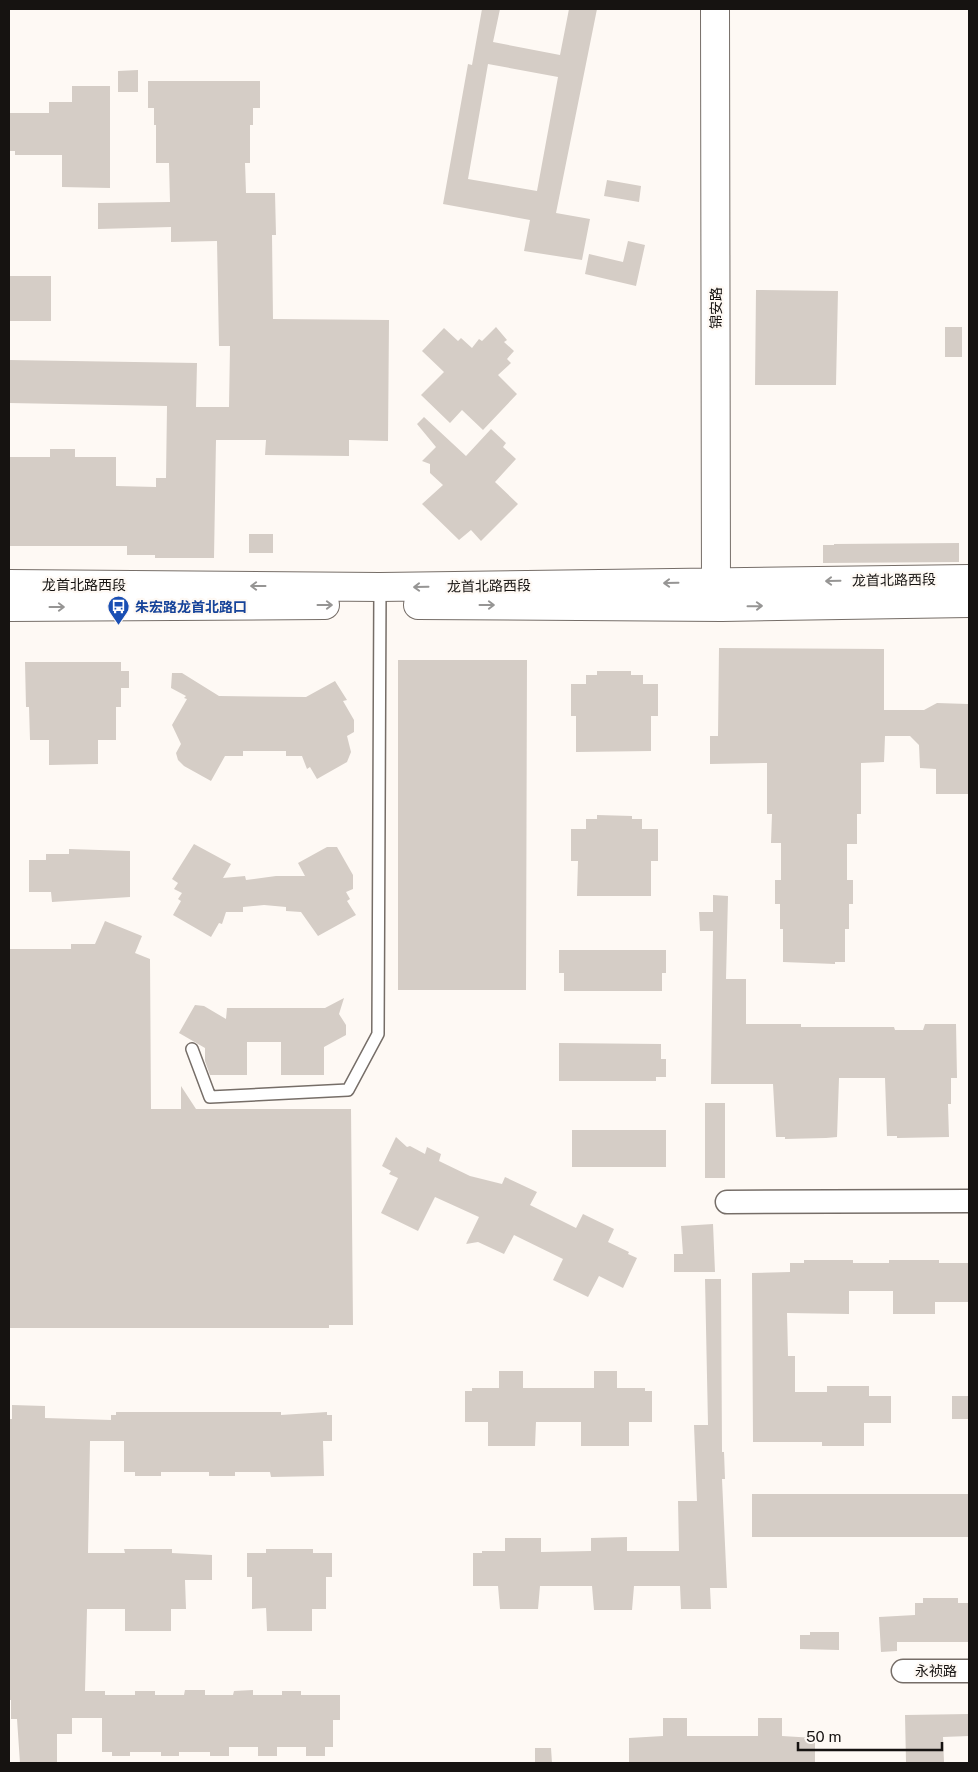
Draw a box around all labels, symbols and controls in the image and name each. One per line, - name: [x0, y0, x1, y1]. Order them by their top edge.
- street label: 锦安路: [708, 287, 724, 329]
- street label: 龙首北路西段: [852, 571, 936, 589]
- one-way arrow: [825, 576, 842, 586]
- street label: 龙首北路西段: [42, 577, 126, 593]
- street label: 龙首北路西段: [447, 577, 531, 595]
- one-way arrow: [663, 578, 679, 588]
- one-way arrow: [250, 581, 266, 591]
- one-way arrow: [413, 582, 429, 591]
- bus stop icon: 朱宏路龙首北路口: [107, 595, 131, 626]
- place label: 朱宏路龙首北路口: [135, 599, 247, 615]
- one-way arrow: [316, 600, 333, 610]
- one-way arrow: [479, 601, 495, 610]
- one-way arrow: [746, 601, 763, 611]
- one-way arrow: [49, 602, 65, 612]
- street label: 永祯路: [915, 1663, 957, 1679]
- scale bar: [798, 1720, 942, 1752]
- text: 50 m: [806, 1728, 841, 1745]

